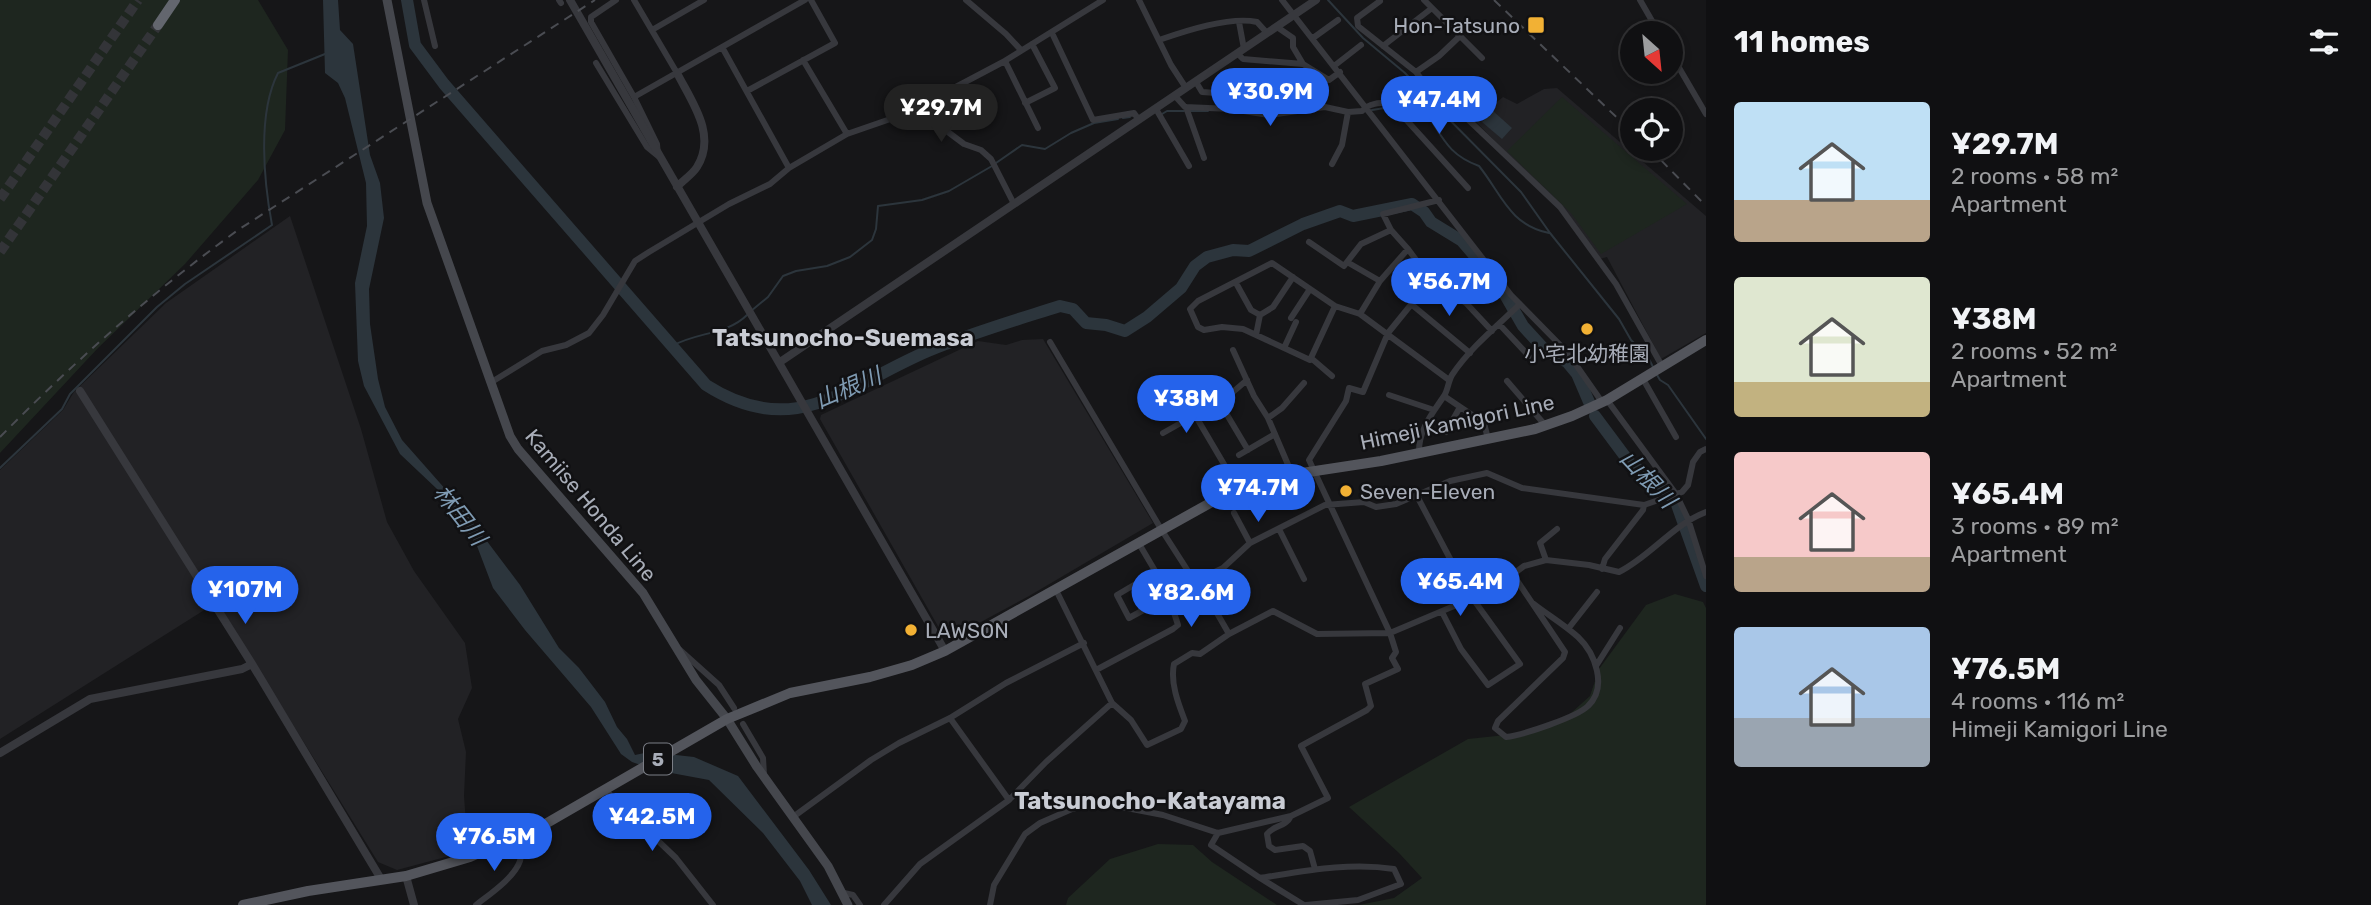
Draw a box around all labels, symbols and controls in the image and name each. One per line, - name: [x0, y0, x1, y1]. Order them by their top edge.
- place label: Hon-Tatsuno: [1393, 13, 1520, 38]
- marker: Hon-Tatsuno: [1526, 15, 1546, 35]
- north arrow: [1620, 21, 1684, 84]
- map controls: [1620, 21, 1683, 161]
- icon: filters: [2305, 23, 2343, 61]
- text: 11 homes: [1734, 24, 1870, 60]
- pin: ¥30.9M: [1213, 68, 1327, 128]
- pin: ¥47.4M: [1382, 76, 1496, 136]
- text: ¥30.9M: [1227, 77, 1313, 105]
- pin: ¥29.7M: [884, 85, 998, 144]
- text: ¥47.4M: [1397, 85, 1481, 113]
- text: ¥29.7M: [900, 93, 982, 121]
- button: locate: [1620, 98, 1683, 161]
- text: ¥29.7M: [1951, 126, 2059, 162]
- icon: home: [1790, 130, 1874, 214]
- text: 2 rooms · 58 m²: [1951, 162, 2118, 190]
- text: Apartment: [1951, 190, 2067, 218]
- pin: ¥56.7M: [1392, 258, 1506, 318]
- text: ¥56.7M: [1407, 267, 1491, 295]
- text: ¥38M: [1951, 301, 2037, 337]
- icon: home: [1790, 305, 1874, 389]
- marker: 小宅北幼稚園: [1579, 321, 1595, 337]
- district label: Tatsunocho-Suemasa: [712, 324, 974, 352]
- text: 2 rooms · 52 m²: [1951, 337, 2117, 365]
- place label: 小宅北幼稚園: [1524, 341, 1650, 366]
- water label: 山根川: [811, 360, 888, 414]
- text: Apartment: [1951, 365, 2067, 393]
- pin: ¥38M: [1145, 376, 1227, 435]
- text: ¥38M: [1153, 384, 1219, 412]
- street label: Himeji Kamigori Line: [1358, 389, 1556, 455]
- street label: Kamiise Honda Line: [520, 424, 662, 586]
- water label: 山根川: [1614, 444, 1684, 516]
- pin: ¥74.7M: [1201, 464, 1315, 524]
- text: ¥74.7M: [1217, 473, 1299, 501]
- text: ¥65.4M: [1951, 476, 2064, 512]
- water label: 林田川: [428, 479, 494, 553]
- place label: Seven-Eleven: [1360, 479, 1495, 504]
- icon: home: [1790, 480, 1874, 564]
- marker: Seven-Eleven: [1338, 483, 1354, 499]
- text: 3 rooms · 89 m²: [1951, 512, 2119, 540]
- text: Apartment: [1951, 540, 2067, 568]
- pin: ¥65.4M: [1403, 558, 1517, 618]
- pin: ¥107M: [196, 566, 294, 626]
- text: ¥65.4M: [1417, 567, 1503, 595]
- pin: ¥82.6M: [1134, 570, 1248, 629]
- text: ¥107M: [207, 575, 283, 603]
- text: ¥82.6M: [1148, 578, 1234, 606]
- place label: LAWSON: [925, 618, 1009, 643]
- marker: LAWSON: [903, 622, 919, 638]
- text: ¥76.5M: [1951, 651, 2060, 687]
- icon: home: [1790, 655, 1874, 739]
- text: 4 rooms · 116 m²: [1951, 687, 2124, 715]
- text: Himeji Kamigori Line: [1951, 715, 2168, 743]
- road number: 5: [644, 744, 672, 774]
- district label: Tatsunocho-Katayama: [1014, 787, 1286, 815]
- pin: ¥42.5M: [595, 794, 709, 853]
- text: ¥42.5M: [609, 802, 695, 830]
- pin: ¥76.5M: [437, 814, 551, 873]
- text: ¥76.5M: [452, 822, 536, 850]

